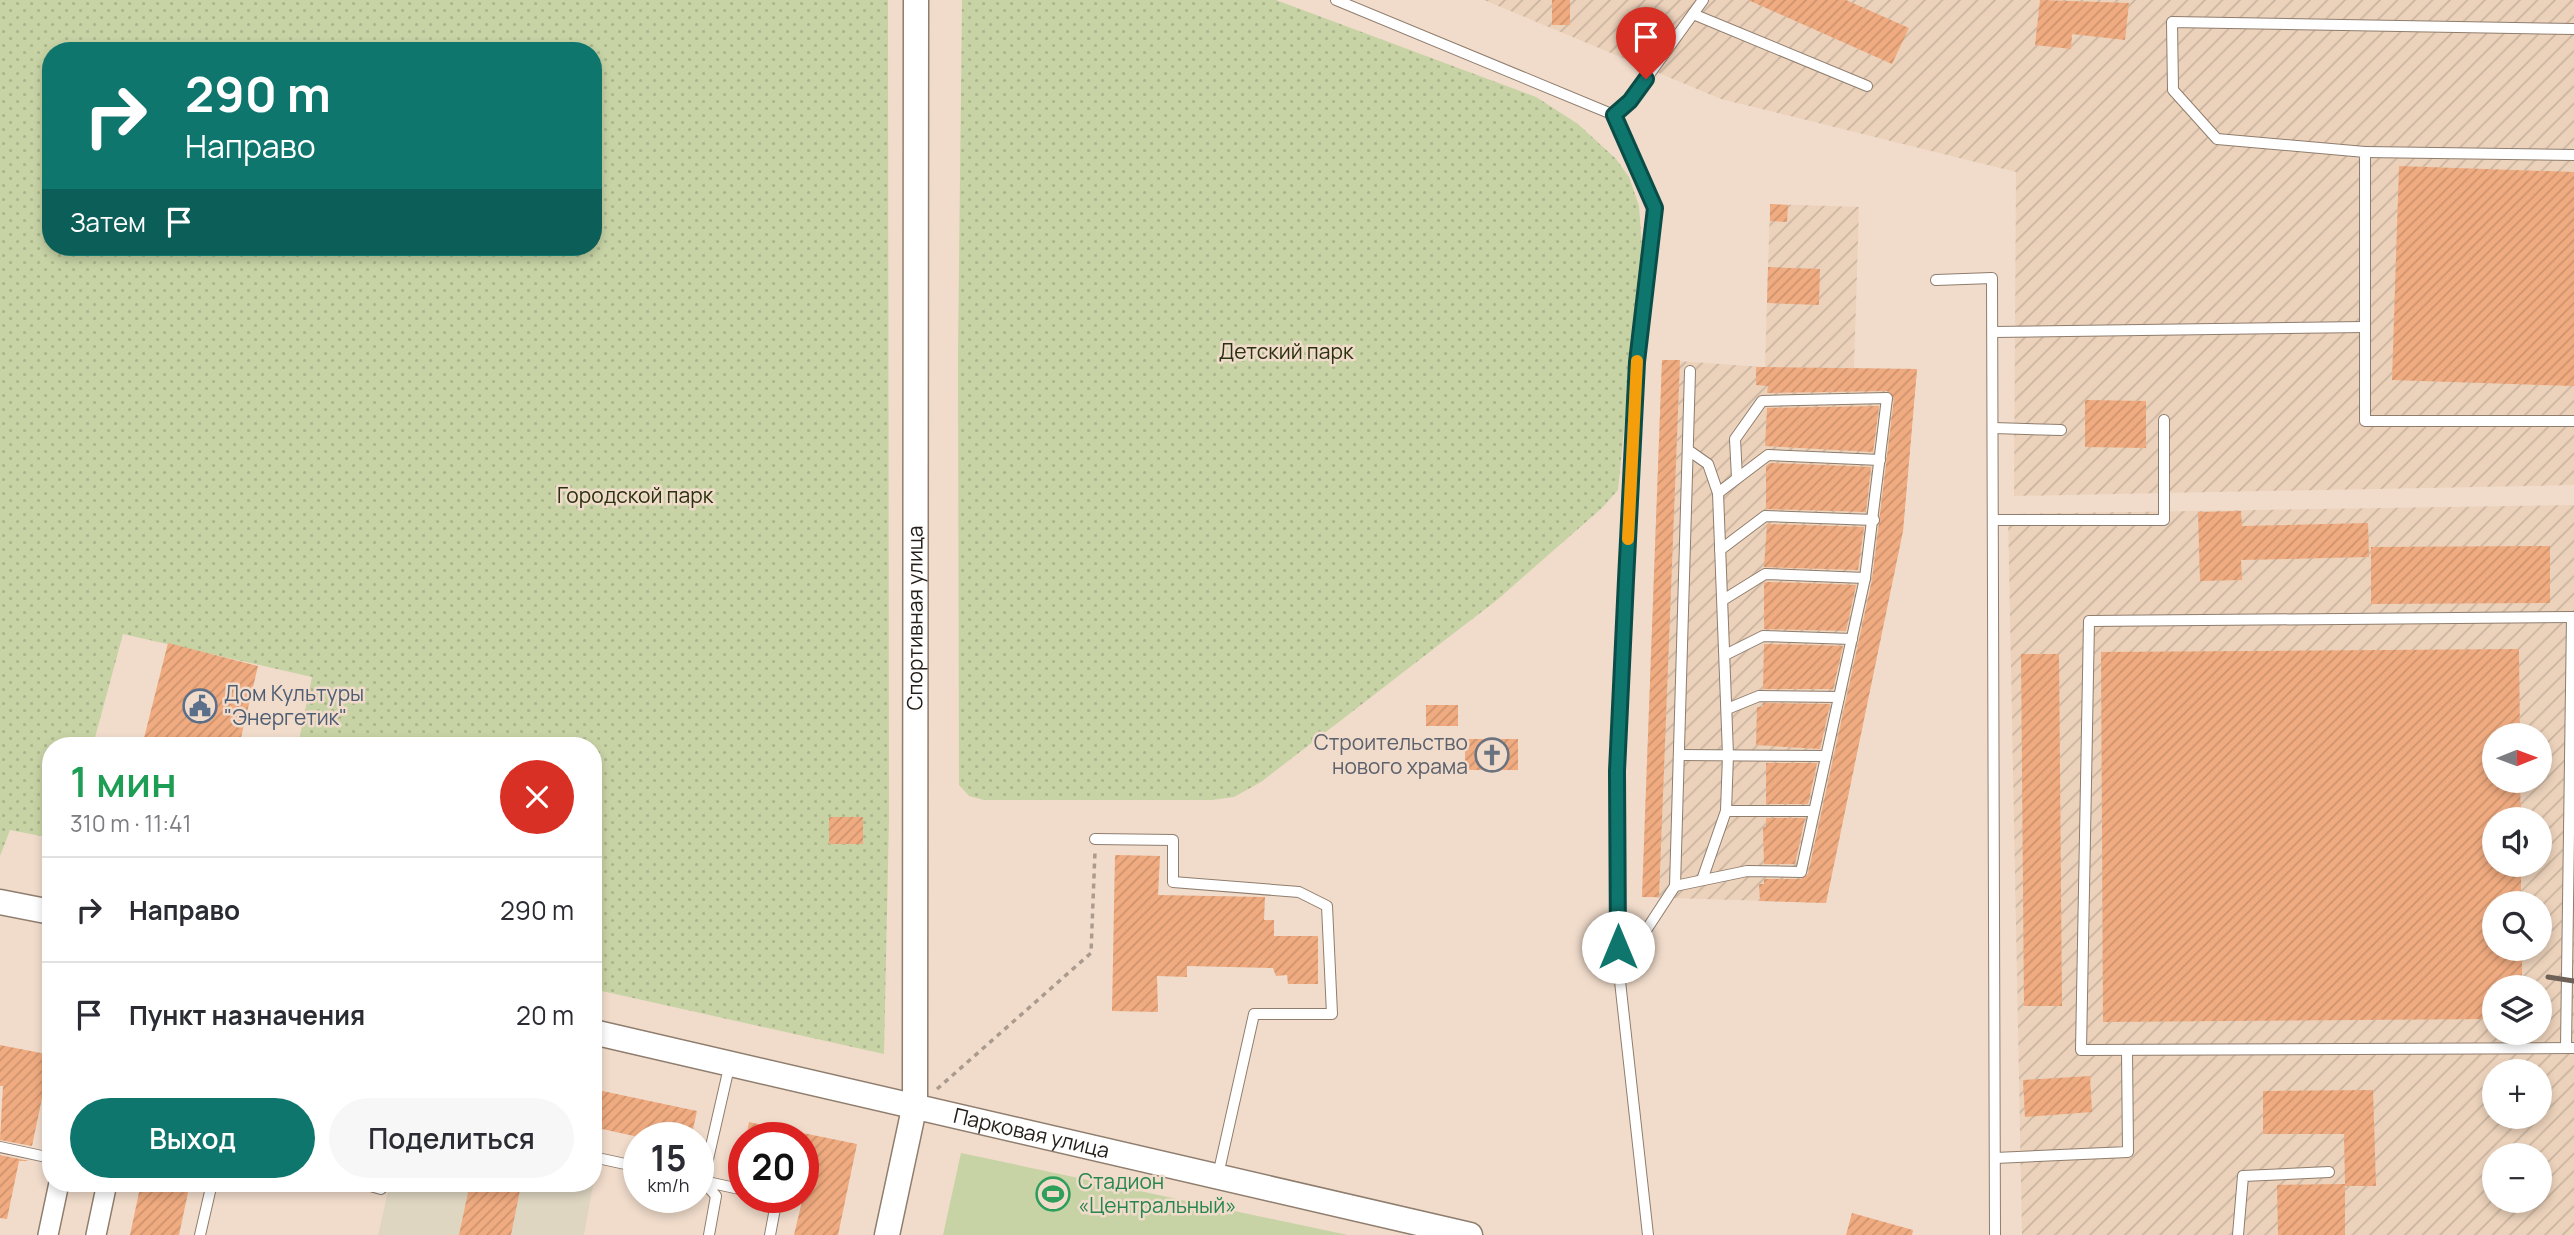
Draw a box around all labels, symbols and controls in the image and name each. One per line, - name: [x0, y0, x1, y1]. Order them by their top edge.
- pin: [1616, 7, 1676, 79]
- icon: arrive: [1627, 18, 1665, 56]
- text: 290 m: [185, 60, 331, 127]
- icon: right: [70, 70, 161, 161]
- text: Направо: [185, 124, 316, 168]
- icon: arrive: [160, 203, 198, 241]
- text: Затем: [70, 204, 146, 240]
- park label: Детский парк: [1219, 337, 1354, 365]
- park label: Городской парк: [557, 481, 714, 509]
- street label: Спортивная улица: [900, 525, 929, 710]
- place label: Дом Культуры "Энергетик": [224, 679, 364, 731]
- public building icon: Дом Культуры "Энергетик": [181, 687, 219, 725]
- north arrow: [2482, 723, 2552, 793]
- map controls: [2482, 723, 2552, 1213]
- place label: Строительство нового храма: [1314, 728, 1468, 780]
- church icon: Строительство нового храма: [1473, 736, 1511, 774]
- text: 1 мин: [70, 752, 177, 810]
- button: close: [500, 760, 574, 834]
- text: 310 m · 11:41: [70, 807, 192, 839]
- button: sound: [2482, 807, 2552, 877]
- icon: right: [70, 891, 108, 929]
- button: search: [2482, 891, 2552, 961]
- text: Направо: [129, 892, 240, 928]
- text: 290 m: [500, 892, 574, 928]
- position arrow: [1581, 910, 1655, 984]
- button: layers: [2482, 975, 2552, 1045]
- icon: arrive: [70, 996, 108, 1034]
- text: Пункт назначения: [129, 997, 365, 1033]
- text: 20 m: [516, 997, 574, 1033]
- button: +: [2482, 1059, 2552, 1129]
- button: Выход: [70, 1098, 315, 1178]
- button: Поделиться: [329, 1098, 574, 1178]
- street label: Парковая улица: [951, 1101, 1112, 1164]
- speed limit sign: 20: [728, 1122, 819, 1213]
- text: 15: [651, 1134, 686, 1182]
- button: −: [2482, 1143, 2552, 1213]
- place label: Стадион «Центральный»: [1078, 1167, 1236, 1219]
- text: km/h: [648, 1173, 689, 1197]
- sports icon: Стадион «Центральный»: [1034, 1175, 1072, 1213]

